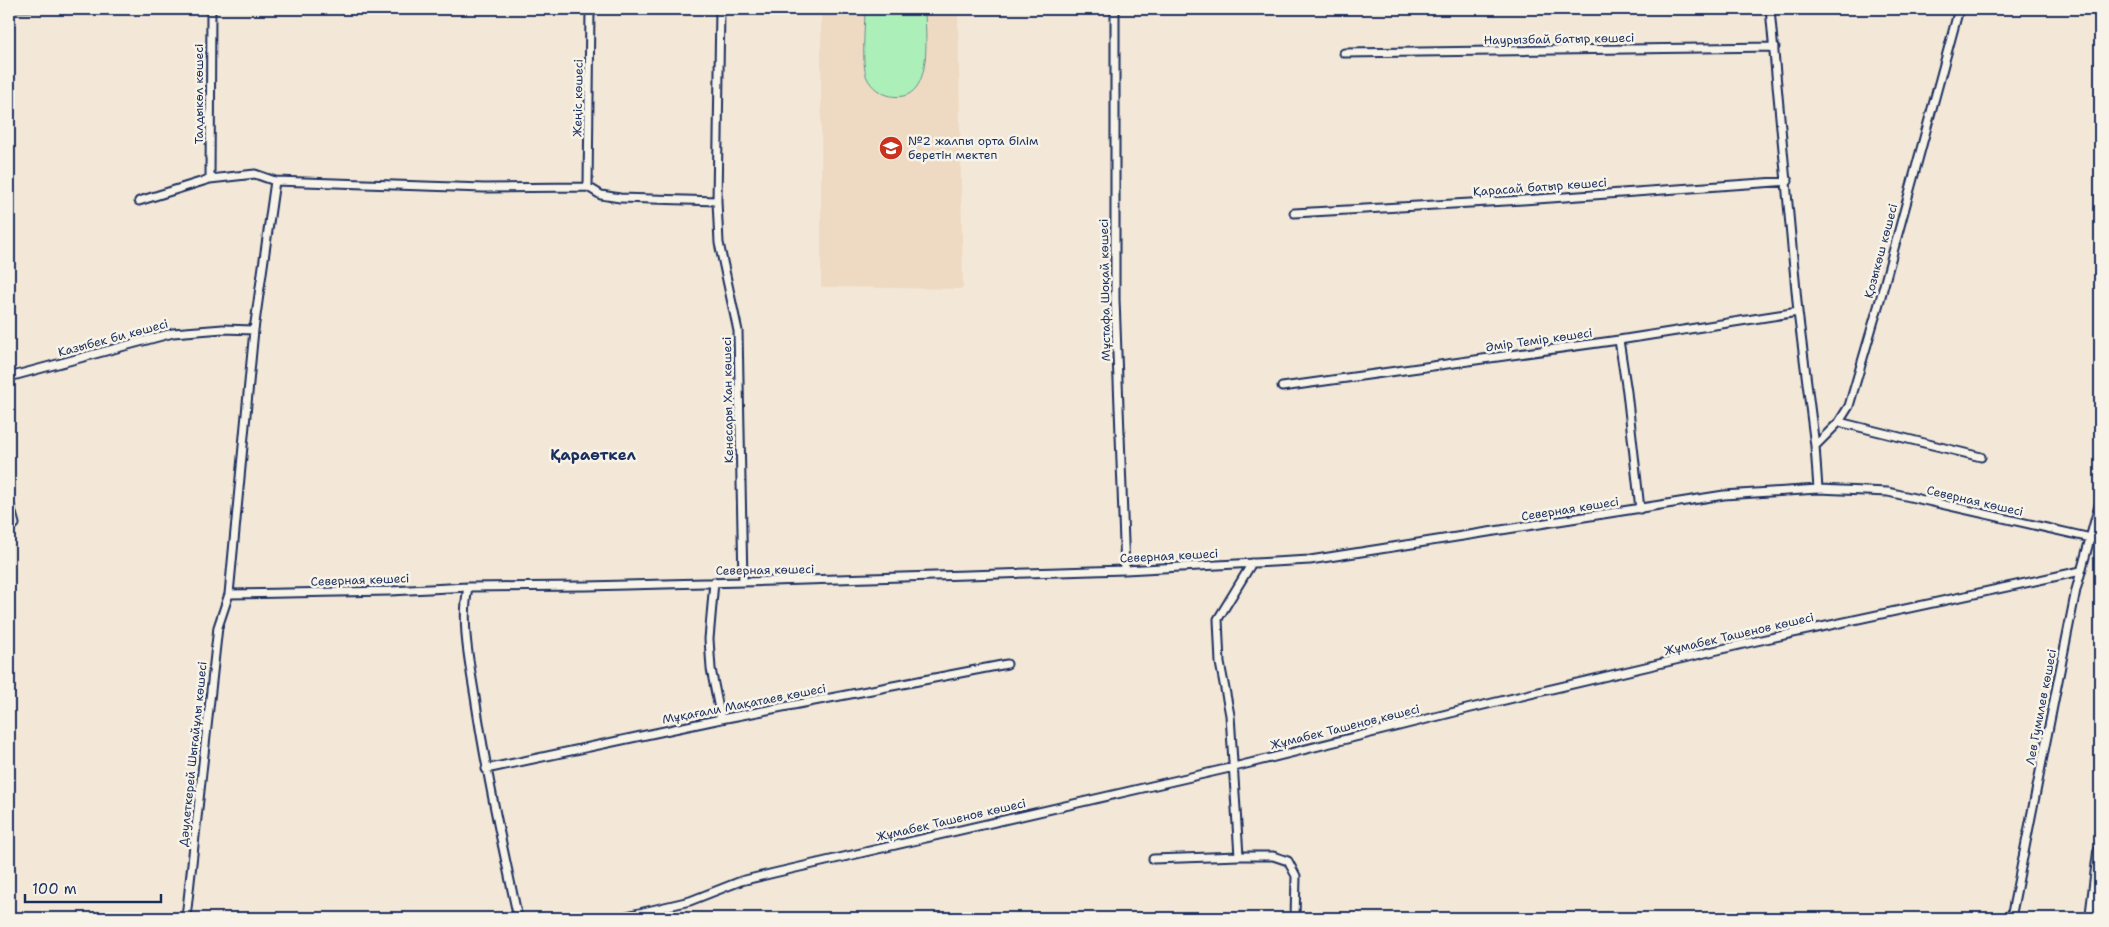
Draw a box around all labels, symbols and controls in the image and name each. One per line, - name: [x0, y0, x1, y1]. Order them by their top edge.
- street label: Наурызбай батыр көшесі: [1484, 30, 1634, 48]
- street label: Талдыкөл көшесі: [191, 44, 207, 144]
- street label: Жеңіс көшесі: [569, 59, 587, 137]
- place label: №2 жалпы орта білім беретін мектеп: [908, 133, 1038, 163]
- school or university icon: №2 жалпы орта білім беретін мектеп: [878, 135, 904, 161]
- street label: Қарасай батыр көшесі: [1472, 174, 1608, 200]
- street label: Қозыкөш көшесі: [1861, 202, 1901, 300]
- street label: Мұстафа Шоқай көшесі: [1096, 219, 1114, 361]
- street label: Казыбек би көшесі: [56, 316, 170, 360]
- street label: Әмір Темір көшесі: [1485, 325, 1593, 355]
- street label: Кенесары Хан көшесі: [719, 337, 737, 463]
- district label: Қараөткел: [550, 445, 636, 465]
- street label: Северная көшесі: [1925, 482, 2025, 520]
- street label: Северная көшесі: [1520, 493, 1620, 525]
- street label: Северная көшесі: [1119, 545, 1219, 567]
- street label: Северная көшесі: [716, 561, 814, 579]
- street label: Северная көшесі: [310, 570, 410, 590]
- street label: Жұмабек Ташенов көшесі: [1663, 609, 1815, 659]
- street label: Лев Гумилев көшесі: [2022, 648, 2060, 766]
- street label: Дәулеткерей Шығайұлы көшесі: [175, 661, 211, 847]
- street label: Мұқағали Мақатаев көшесі: [661, 680, 827, 728]
- street label: Жұмабек Ташенов көшесі: [1269, 701, 1421, 753]
- street label: Жұмабек Ташенов көшесі: [875, 795, 1027, 845]
- scale bar: [25, 872, 161, 904]
- text: 100 m: [32, 879, 77, 899]

